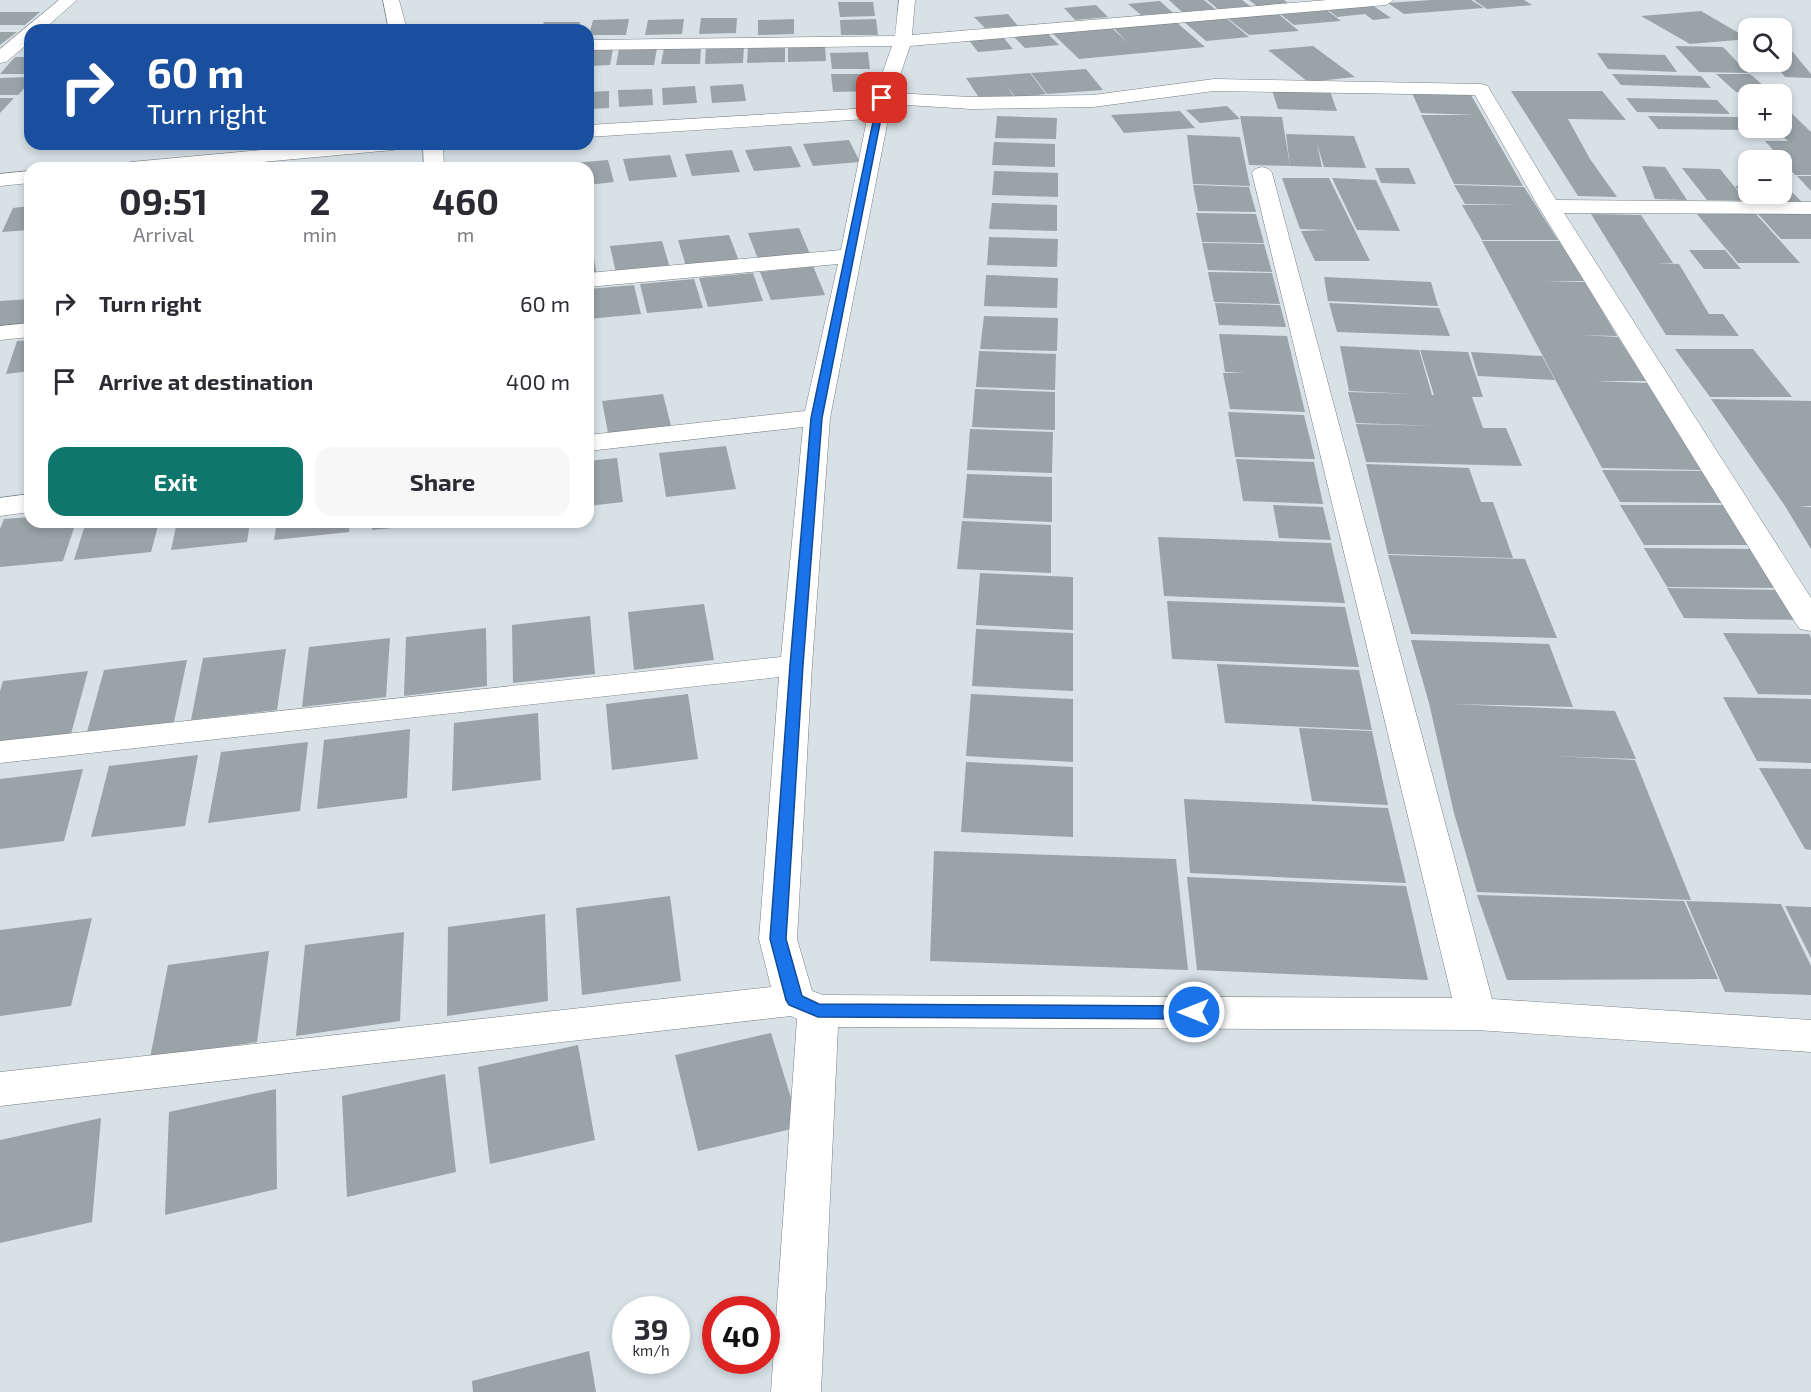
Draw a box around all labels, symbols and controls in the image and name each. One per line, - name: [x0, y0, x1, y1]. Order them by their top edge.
- map controls: [1738, 18, 1792, 204]
- button: search: [1738, 18, 1792, 72]
- text: 60 m: [147, 46, 244, 96]
- icon: right: [48, 48, 126, 126]
- pin: [856, 72, 907, 123]
- icon: arrive: [865, 81, 898, 114]
- button: +: [1738, 84, 1792, 138]
- text: Turn right: [147, 97, 267, 129]
- button: −: [1738, 150, 1792, 204]
- text: 09:51: [119, 179, 208, 222]
- text: 2: [309, 179, 330, 222]
- text: 460: [432, 179, 499, 222]
- text: Arrival: [133, 222, 194, 246]
- text: min: [303, 222, 337, 246]
- text: m: [457, 222, 474, 246]
- icon: right: [48, 287, 81, 320]
- text: Turn right: [99, 290, 201, 316]
- text: 60 m: [520, 290, 570, 316]
- icon: arrive: [48, 365, 81, 398]
- text: Arrive at destination: [99, 368, 313, 394]
- text: 400 m: [506, 368, 570, 394]
- button: Exit: [48, 447, 303, 516]
- button: Share: [315, 447, 570, 516]
- position arrow: [1162, 980, 1226, 1044]
- speed limit sign: 40: [702, 1296, 780, 1374]
- text: 39: [634, 1310, 668, 1346]
- text: km/h: [632, 1341, 670, 1359]

